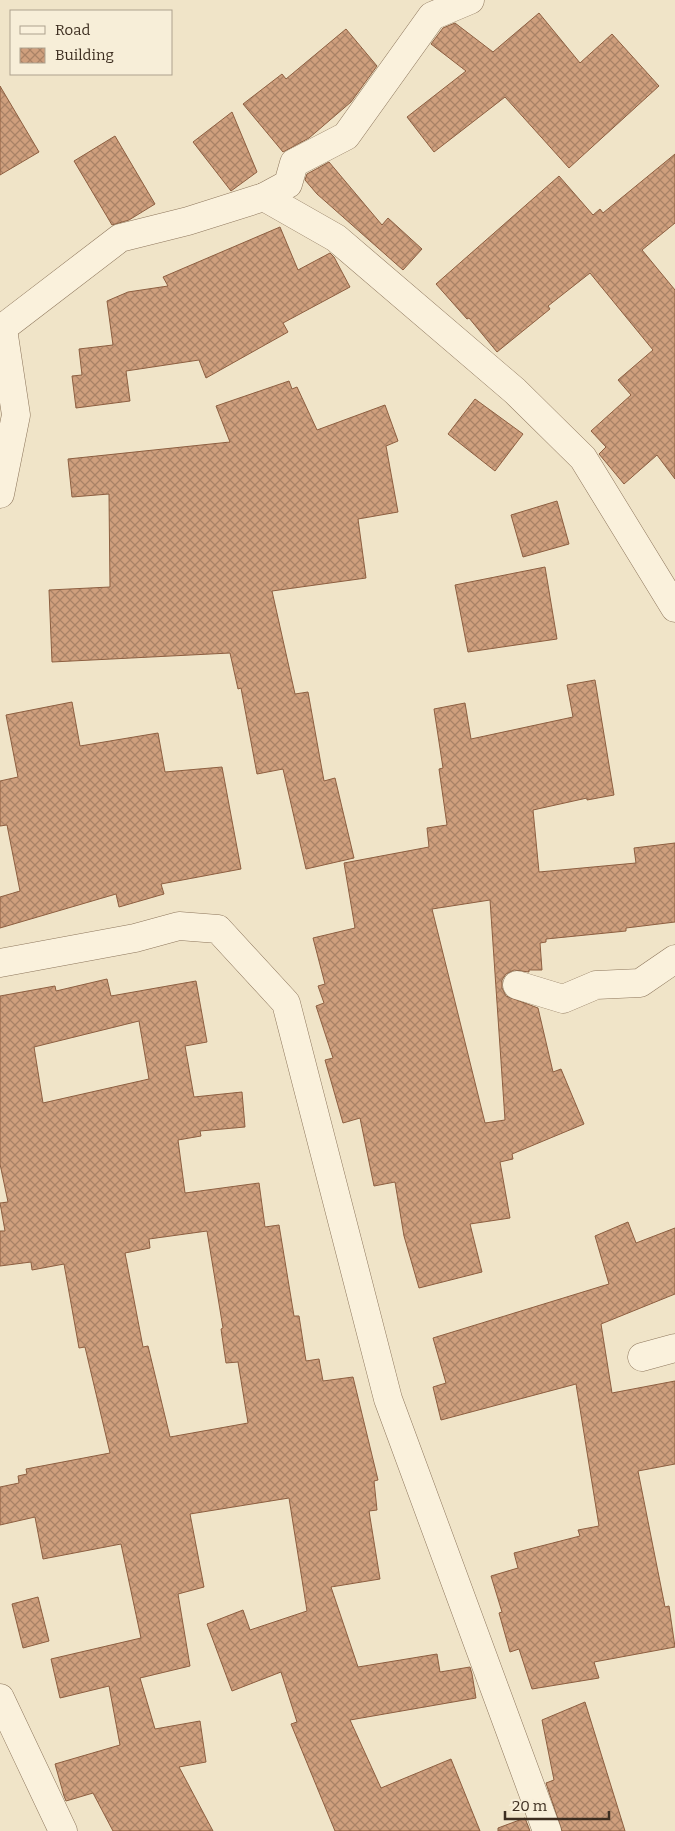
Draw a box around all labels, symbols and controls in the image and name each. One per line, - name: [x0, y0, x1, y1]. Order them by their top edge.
- legend: [10, 10, 172, 75]
- text: Road: [55, 21, 90, 39]
- text: Building: [55, 46, 114, 64]
- scale bar: [505, 1788, 609, 1820]
- text: 20 m: [512, 1797, 548, 1815]

